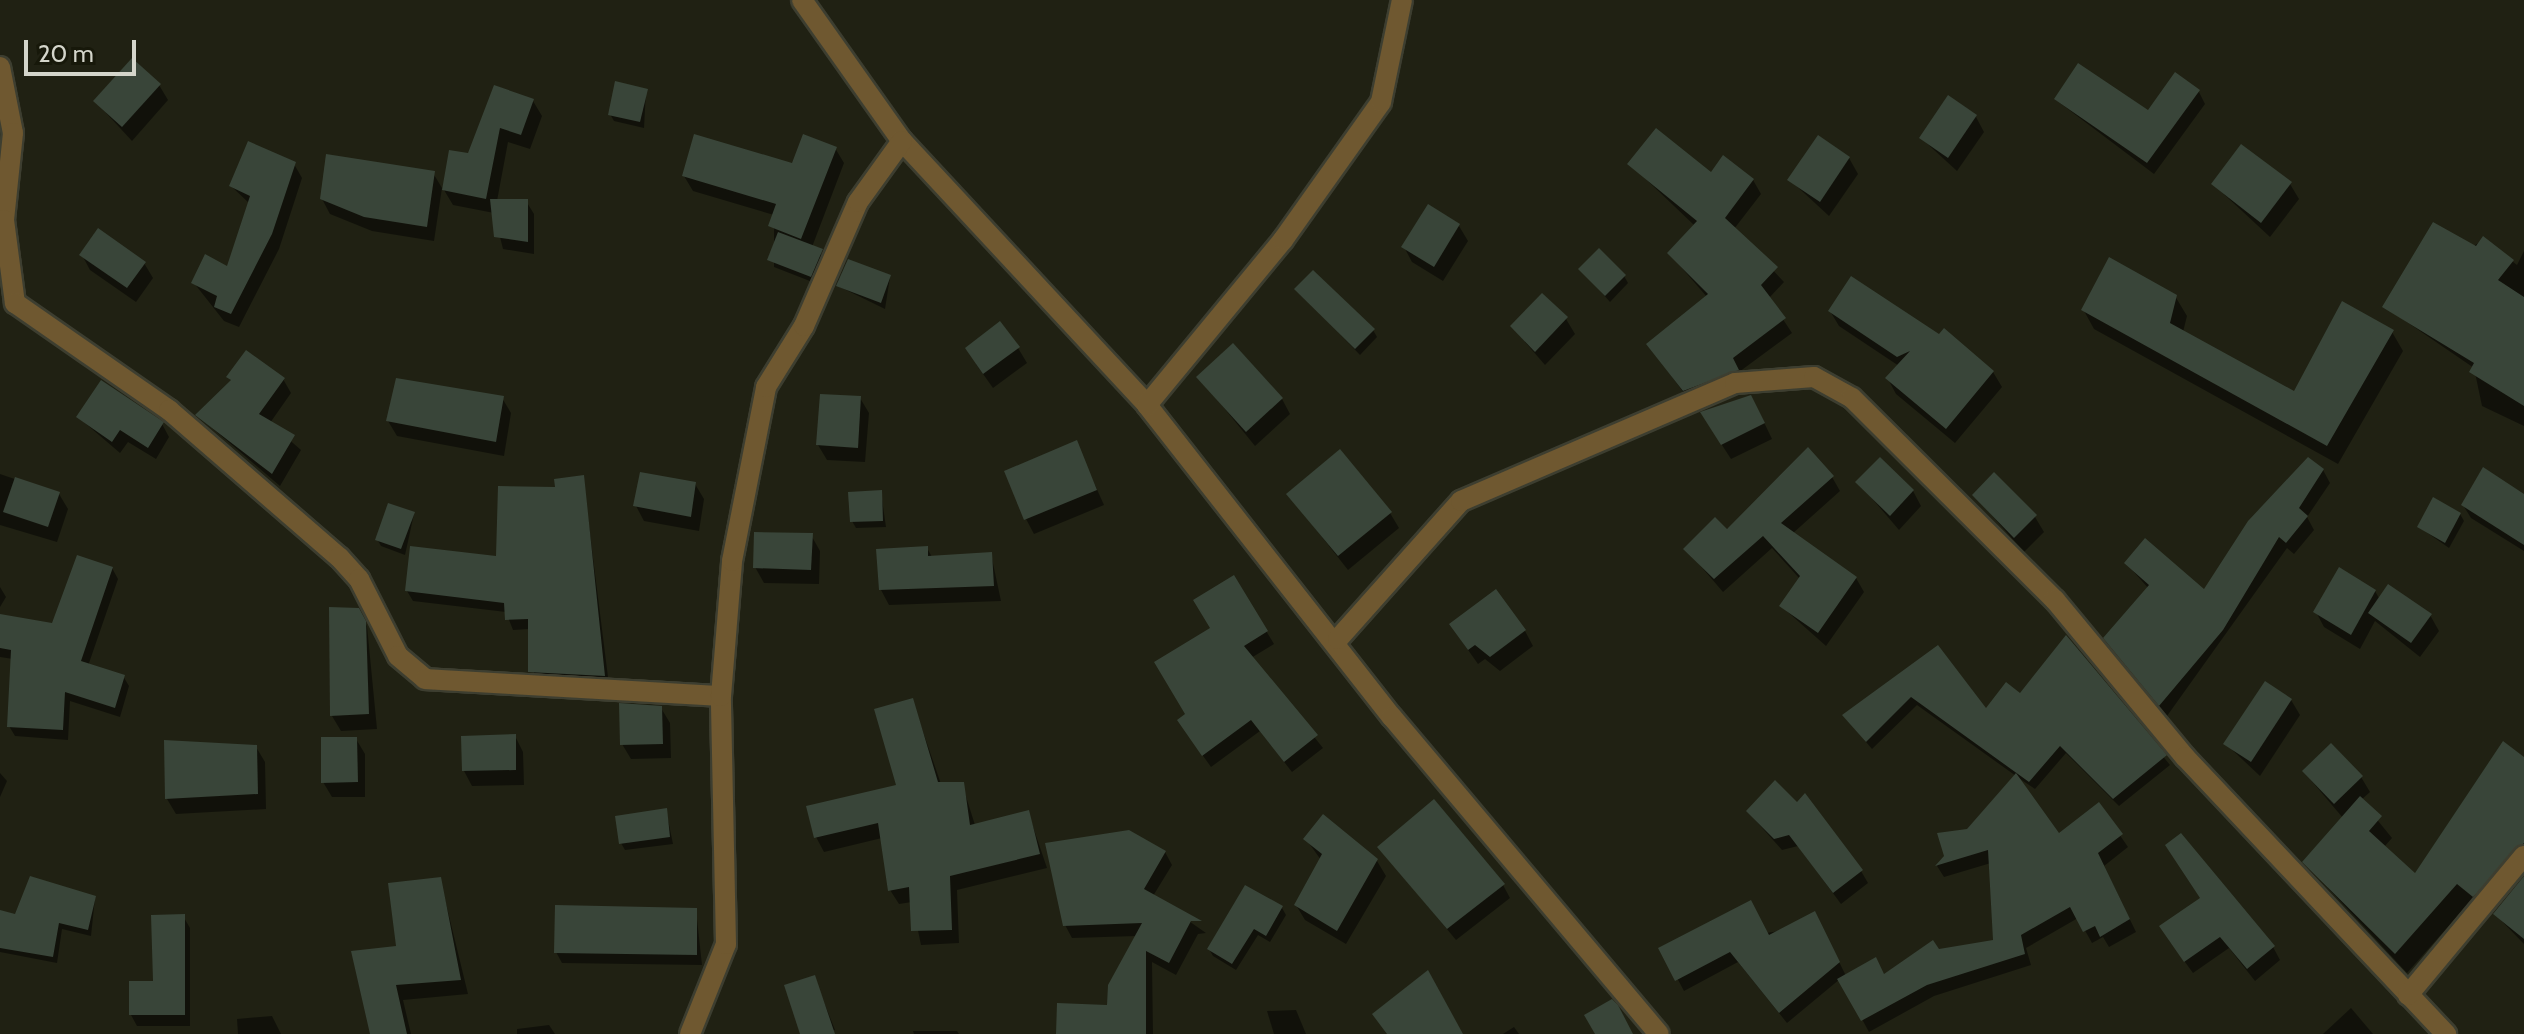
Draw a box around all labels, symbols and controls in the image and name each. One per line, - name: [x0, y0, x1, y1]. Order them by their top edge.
- scale bar: [28, 24, 140, 74]
- text: 20 m: [38, 39, 94, 68]

